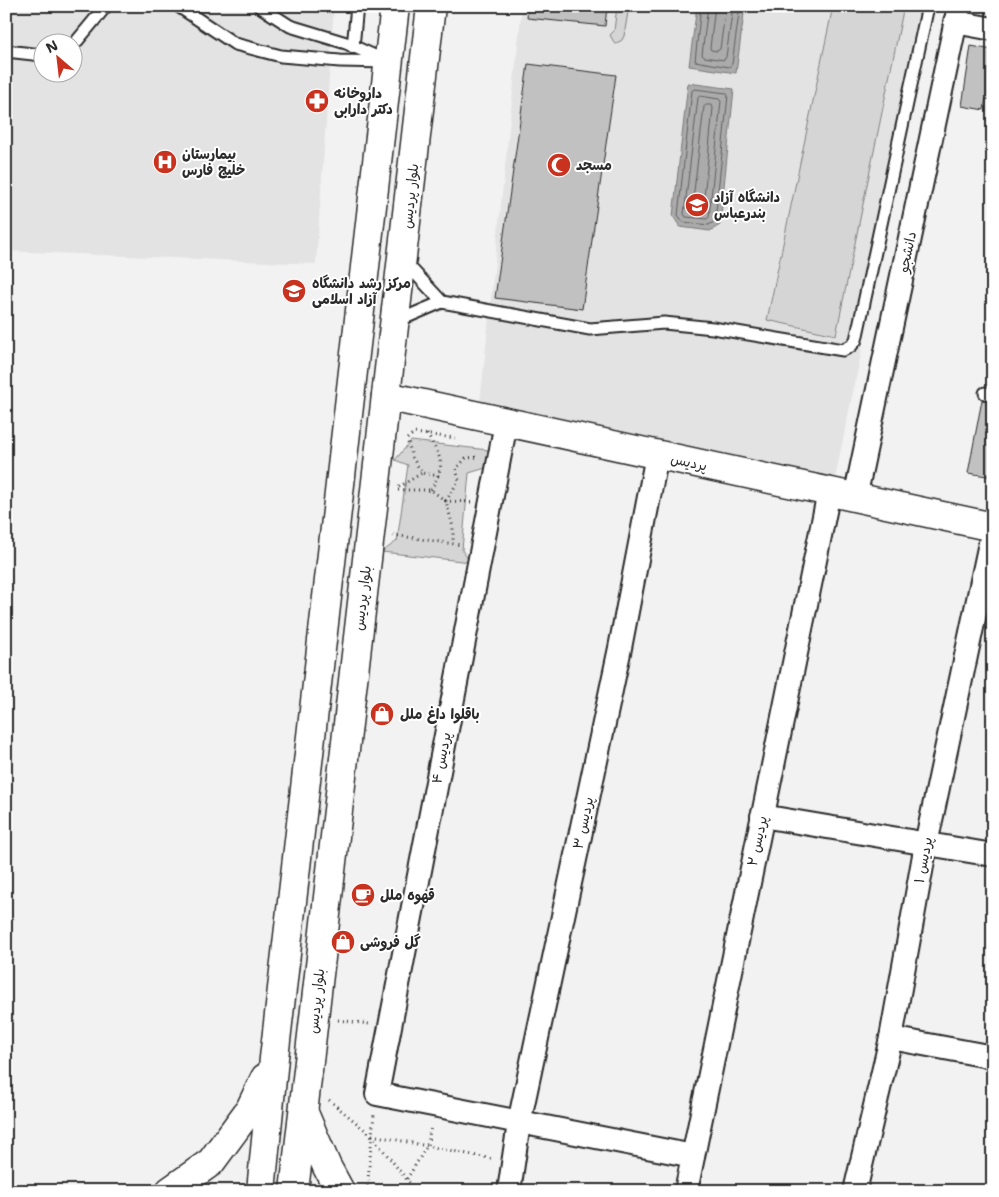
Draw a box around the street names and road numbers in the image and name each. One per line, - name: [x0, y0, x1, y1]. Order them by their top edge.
- street label: بلوار پردیس: [398, 163, 423, 230]
- street label: دانشجو: [894, 230, 920, 275]
- street label: پردیس: [669, 449, 709, 476]
- street label: بلوار پردیس: [349, 564, 376, 632]
- street label: پردیس ۴: [427, 731, 456, 786]
- street label: پردیس ۳: [569, 795, 598, 851]
- street label: پردیس ۲: [743, 814, 772, 868]
- street label: پردیس ۱: [910, 835, 937, 885]
- street label: بلوار پردیس: [304, 968, 329, 1035]

